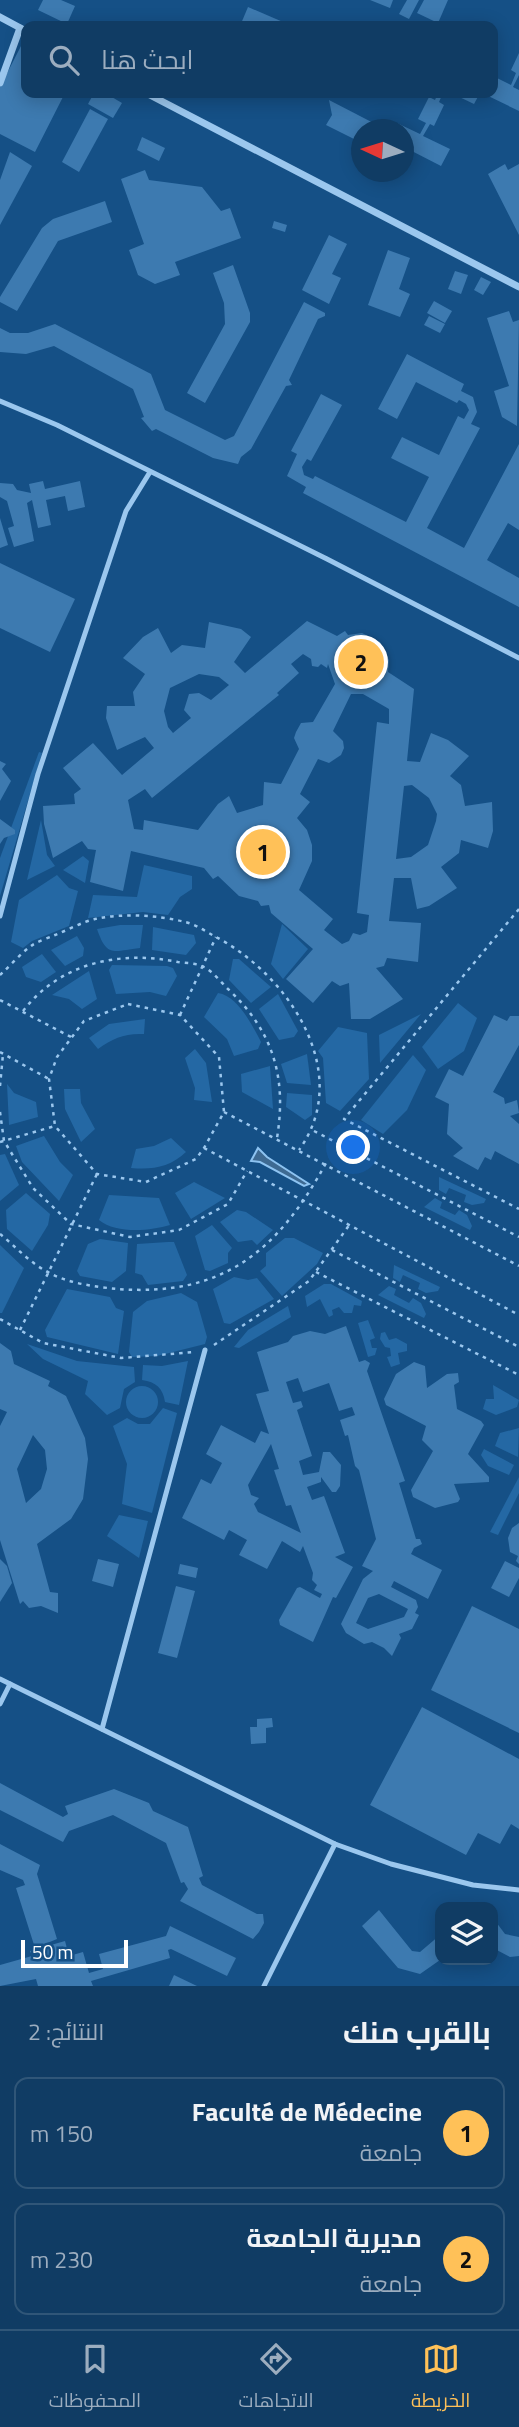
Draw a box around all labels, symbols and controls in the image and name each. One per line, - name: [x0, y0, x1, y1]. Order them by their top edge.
- search box: [21, 21, 498, 98]
- text: ابحث هنا: [101, 40, 194, 79]
- icon: search: [45, 41, 83, 79]
- north arrow: [351, 119, 414, 182]
- pin: 2: [338, 636, 384, 688]
- pin: 1: [240, 826, 286, 878]
- your location: [336, 1130, 370, 1164]
- map controls: [435, 1902, 498, 1965]
- button: layers: [435, 1902, 498, 1965]
- scale bar: [21, 1937, 128, 1969]
- text: 50 m: [32, 1937, 73, 1966]
- text: بالقرب منك: [343, 2009, 491, 2055]
- text: النتائج: 2: [28, 2014, 104, 2049]
- text: Faculté de Médecine: [192, 2092, 422, 2131]
- text: 150 m: [30, 2116, 93, 2151]
- text: 1: [460, 2116, 472, 2151]
- text: جامعة: [360, 2135, 422, 2170]
- text: مديرية الجامعة: [247, 2218, 422, 2257]
- text: 230 m: [30, 2242, 93, 2277]
- text: 2: [460, 2242, 472, 2277]
- text: جامعة: [360, 2266, 422, 2301]
- tab: المحفوظات: [49, 2340, 141, 2418]
- tab: الاتجاهات: [238, 2340, 314, 2418]
- tab: الخريطة: [411, 2340, 470, 2418]

